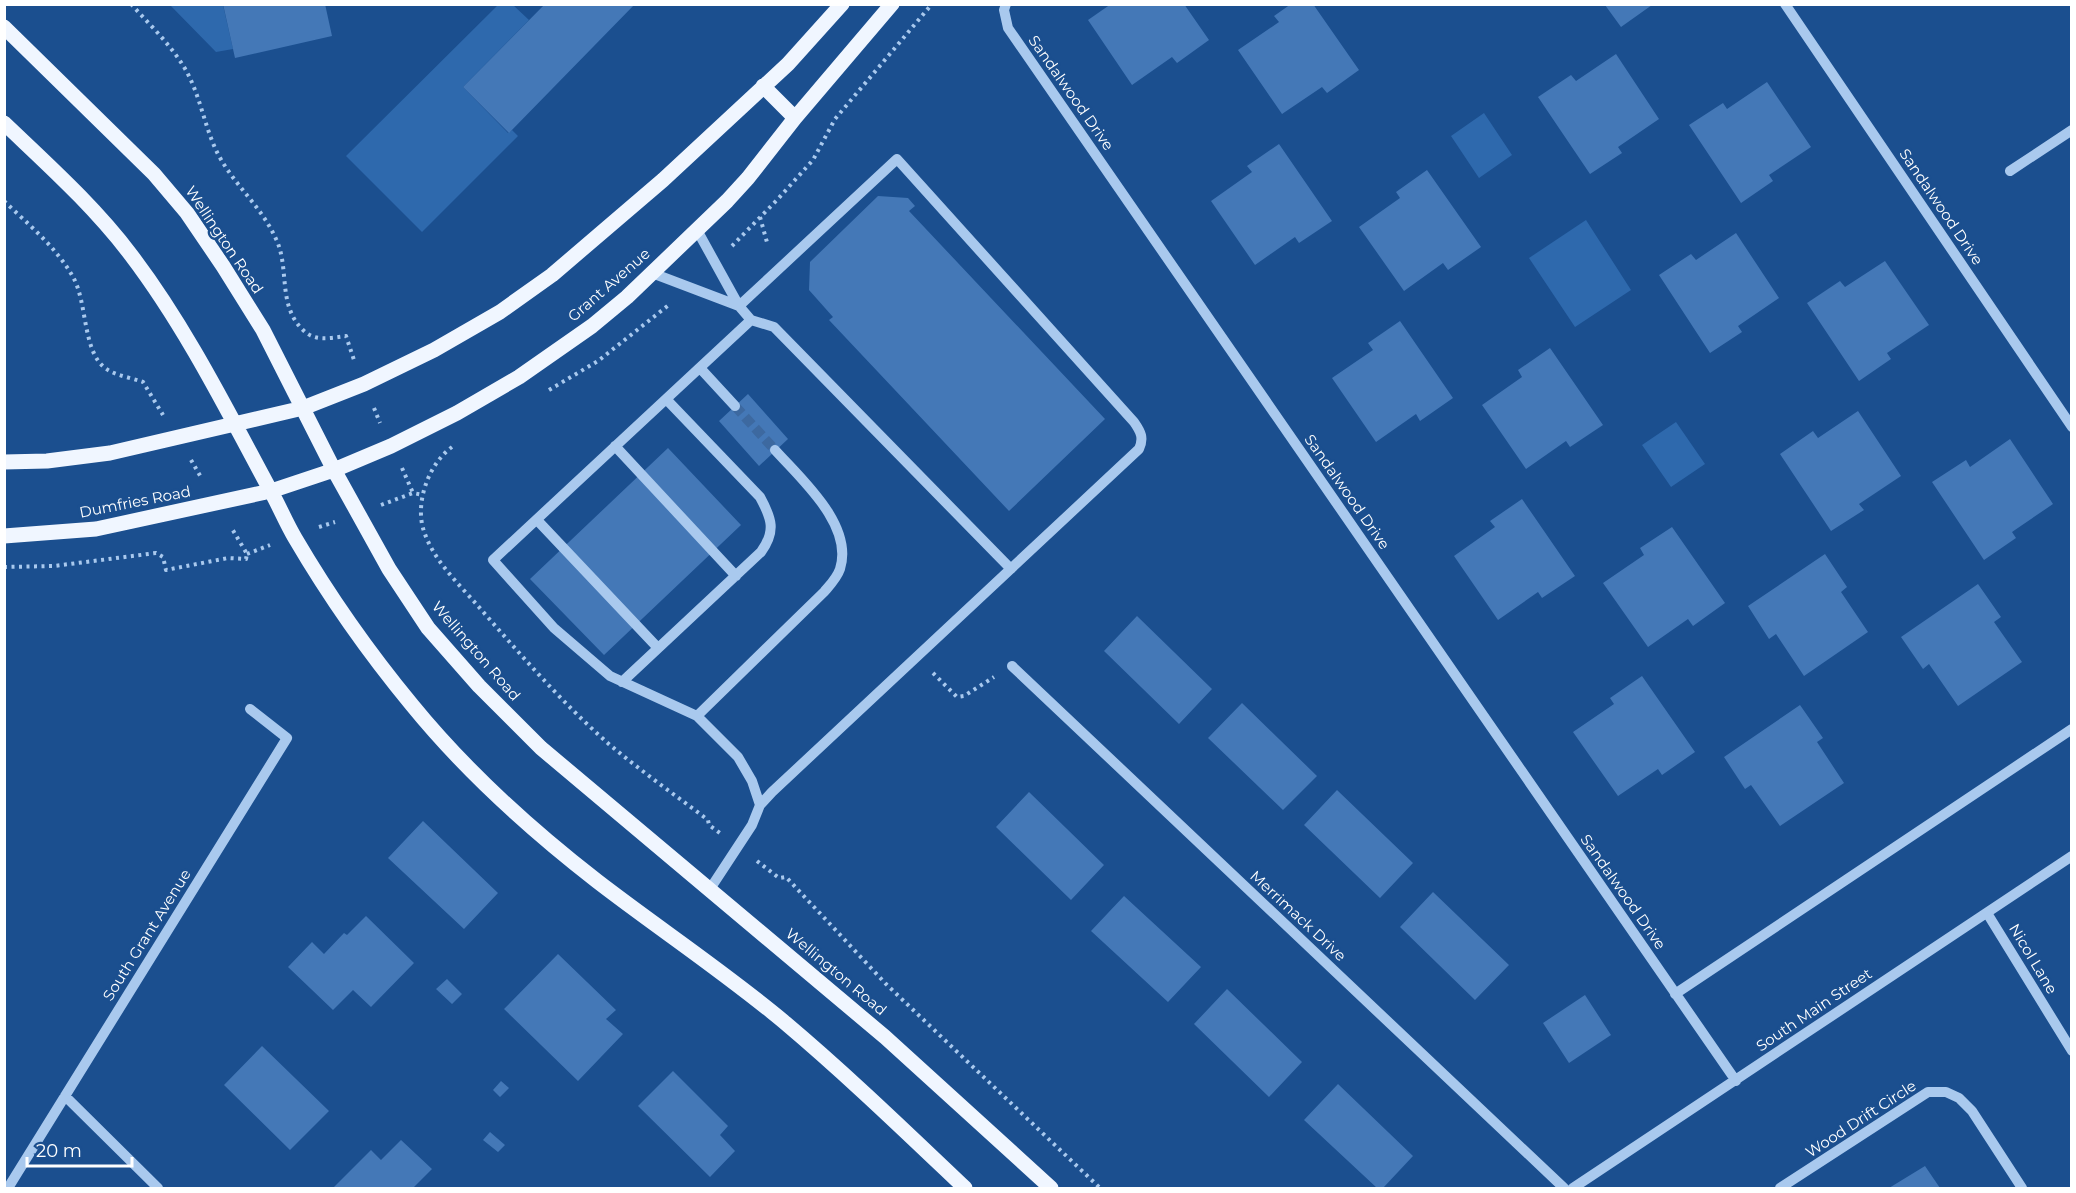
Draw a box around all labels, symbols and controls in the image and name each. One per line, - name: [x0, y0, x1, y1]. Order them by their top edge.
- street label: Sandalwood Drive: [1024, 31, 1118, 154]
- street label: Sandalwood Drive: [1895, 145, 1987, 269]
- street label: Wellington Road: [181, 182, 267, 297]
- street label: Grant Avenue: [564, 244, 654, 325]
- street label: Sandalwood Drive: [1300, 430, 1394, 553]
- street label: Dumfries Road: [78, 481, 192, 522]
- street label: Wellington Road: [428, 597, 525, 704]
- street label: Sandalwood Drive: [1576, 830, 1670, 953]
- street label: South Grant Avenue: [98, 865, 195, 1004]
- street label: Merrimack Drive: [1246, 866, 1350, 965]
- street label: Nicol Lane: [2005, 920, 2062, 997]
- street label: Wellington Road: [782, 924, 891, 1019]
- street label: South Main Street: [1752, 964, 1875, 1055]
- street label: Wood Drift Circle: [1802, 1076, 1920, 1161]
- scale bar: [27, 1130, 132, 1168]
- text: 20 m: [36, 1140, 82, 1162]

